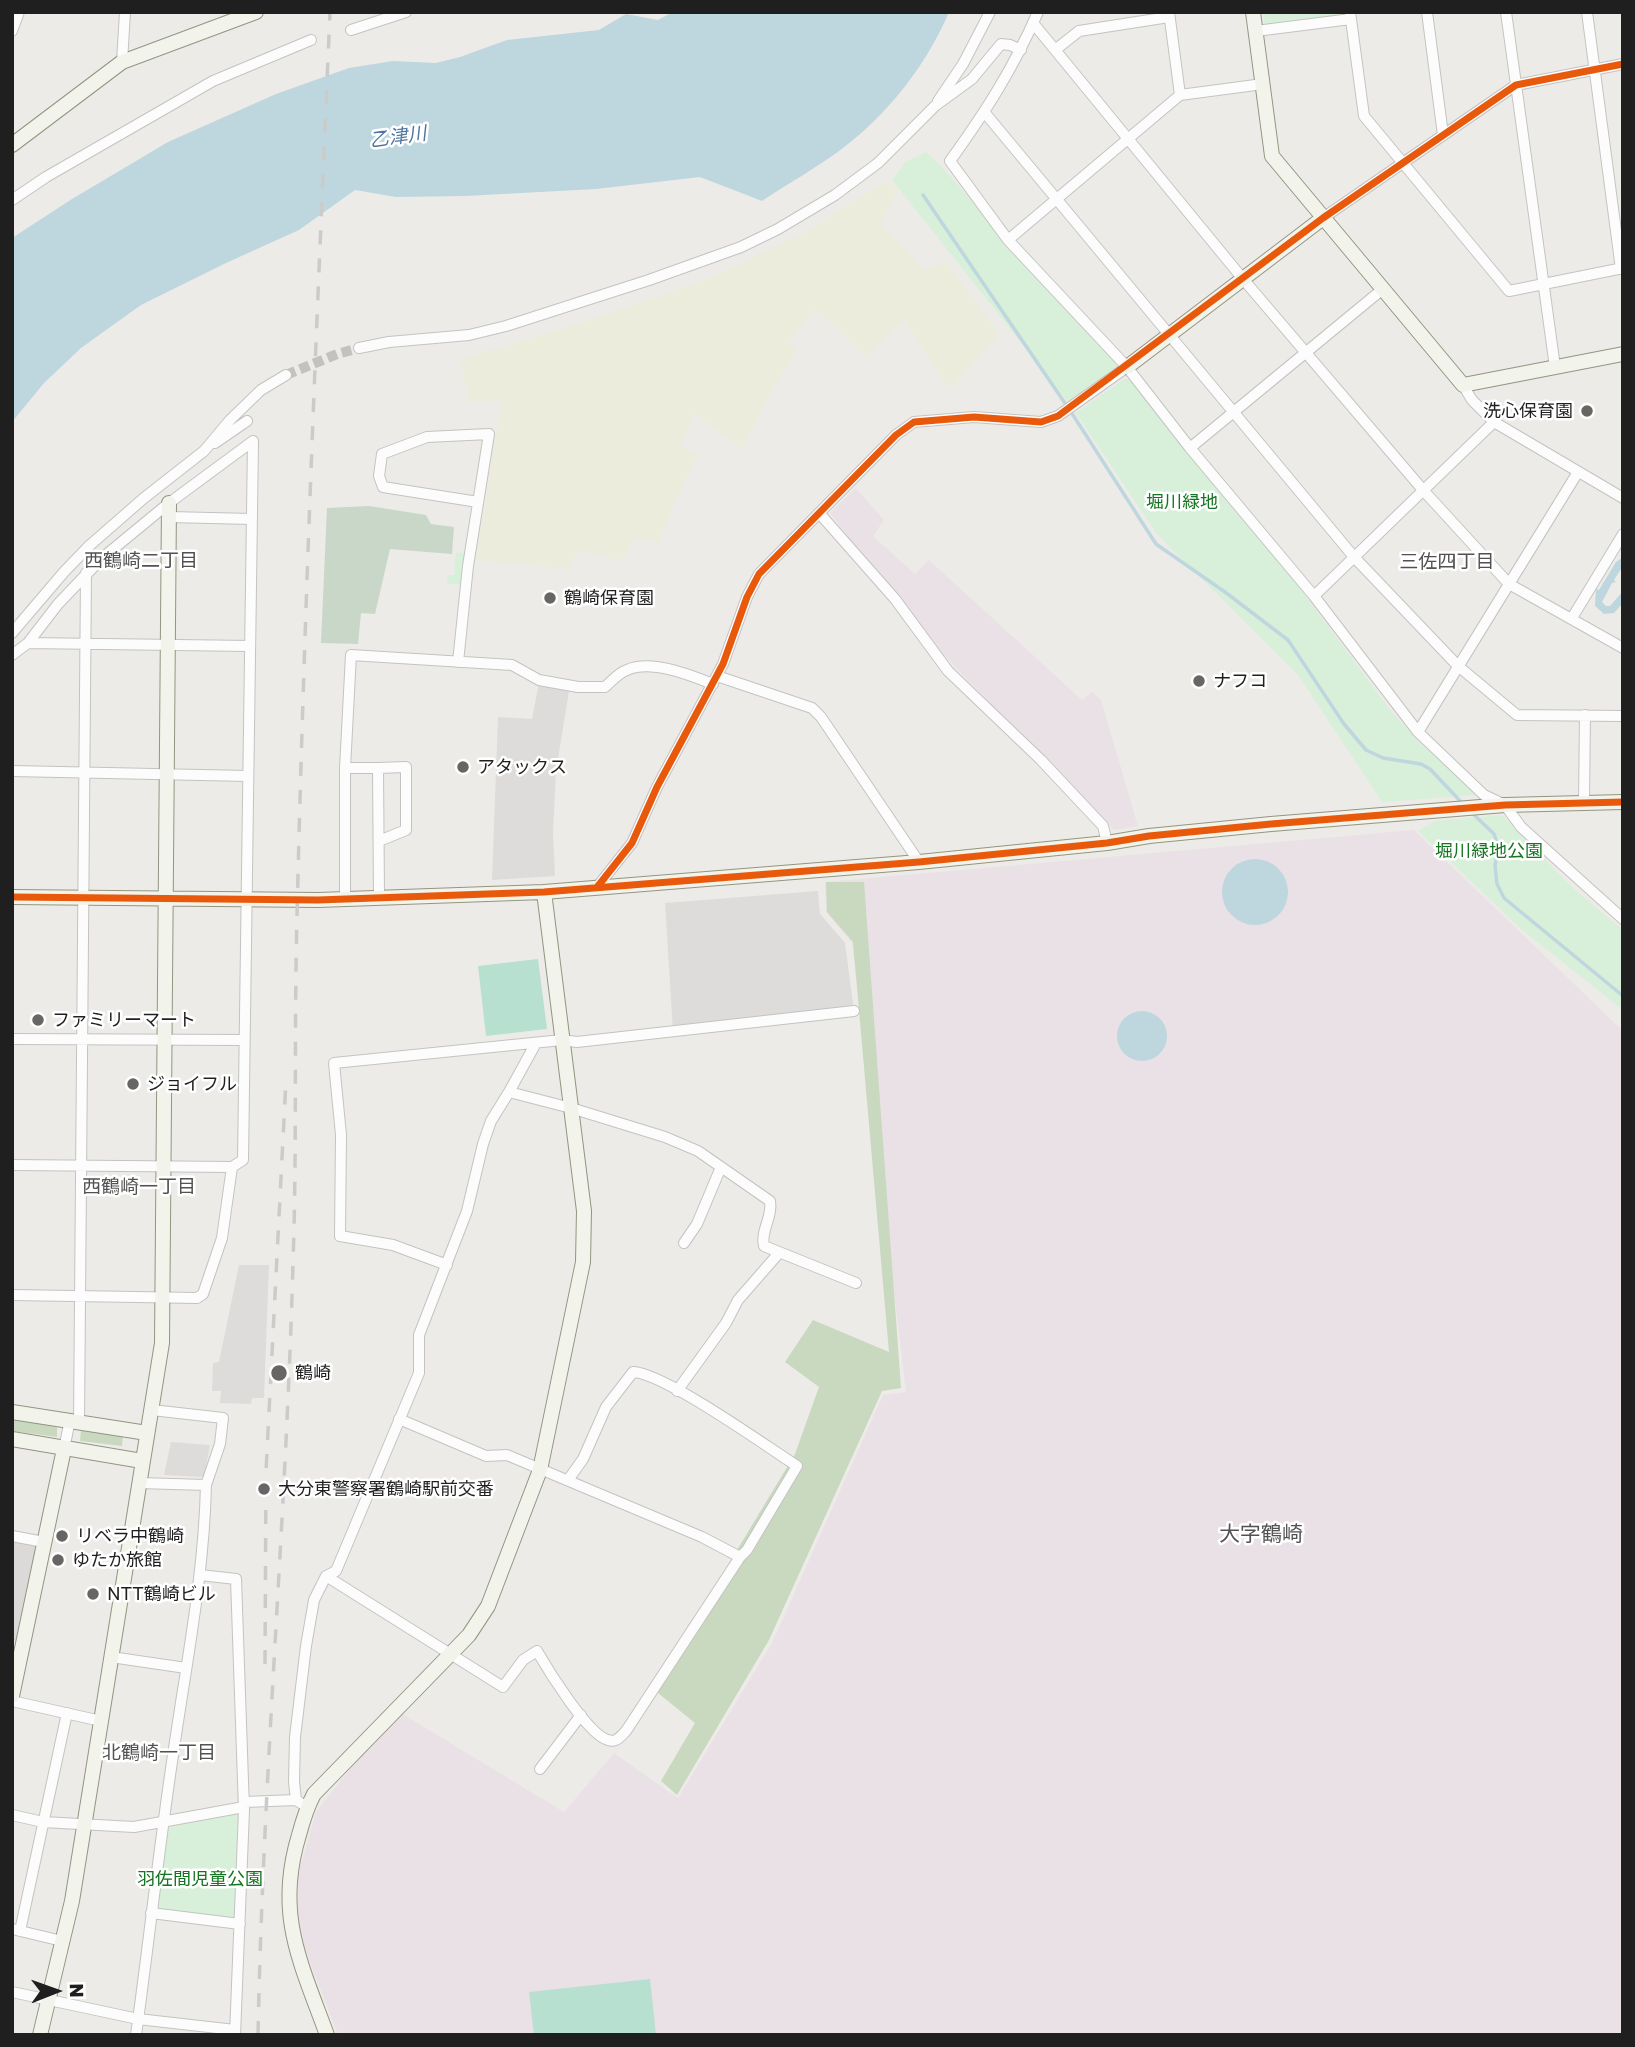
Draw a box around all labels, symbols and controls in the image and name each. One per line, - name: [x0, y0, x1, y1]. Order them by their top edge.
- water label: 乙津川: [368, 122, 428, 152]
- place label: 洗心保育園: [1483, 400, 1573, 422]
- marker: 洗心保育園: [1579, 403, 1595, 419]
- park label: 堀川緑地: [1146, 491, 1218, 513]
- district label: 西鶴崎二丁目: [84, 550, 198, 572]
- district label: 三佐四丁目: [1400, 551, 1494, 573]
- place label: 鶴崎保育園: [564, 587, 654, 609]
- marker: 鶴崎保育園: [542, 590, 558, 606]
- place label: ナフコ: [1213, 670, 1267, 692]
- marker: ナフコ: [1191, 673, 1207, 689]
- place label: アタックス: [477, 756, 567, 778]
- marker: アタックス: [455, 759, 471, 775]
- park label: 堀川緑地公園: [1435, 840, 1543, 862]
- place label: ファミリーマート: [52, 1009, 196, 1031]
- marker: ファミリーマート: [30, 1012, 46, 1028]
- place label: ジョイフル: [147, 1073, 237, 1095]
- marker: ジョイフル: [125, 1076, 141, 1092]
- district label: 西鶴崎一丁目: [82, 1176, 196, 1198]
- place label: 鶴崎: [295, 1362, 331, 1384]
- marker: 鶴崎: [269, 1363, 289, 1383]
- place label: 大分東警察署鶴崎駅前交番: [278, 1478, 494, 1500]
- marker: 大分東警察署鶴崎駅前交番: [256, 1481, 272, 1497]
- district label: 大字鶴崎: [1219, 1521, 1303, 1547]
- place label: リベラ中鶴崎: [76, 1525, 184, 1547]
- marker: リベラ中鶴崎: [54, 1528, 70, 1544]
- place label: ゆたか旅館: [72, 1549, 162, 1571]
- marker: ゆたか旅館: [50, 1552, 66, 1568]
- place label: NTT鶴崎ビル: [107, 1583, 216, 1605]
- marker: NTT鶴崎ビル: [85, 1586, 101, 1602]
- district label: 北鶴崎一丁目: [102, 1742, 216, 1764]
- park label: 羽佐間児童公園: [137, 1868, 263, 1890]
- north arrow: [21, 1956, 91, 2026]
- text: N: [66, 1983, 89, 1998]

